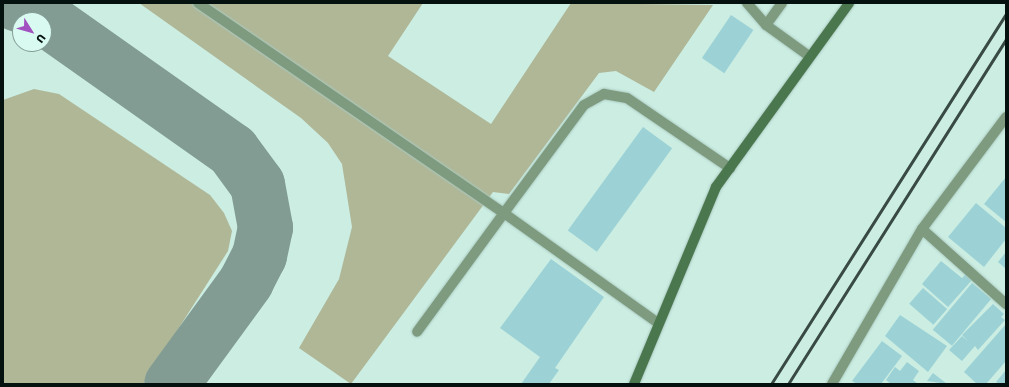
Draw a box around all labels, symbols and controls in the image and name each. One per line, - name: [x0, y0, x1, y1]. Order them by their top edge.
- north arrow: [12, 12, 52, 52]
- text: U: [32, 31, 50, 47]

